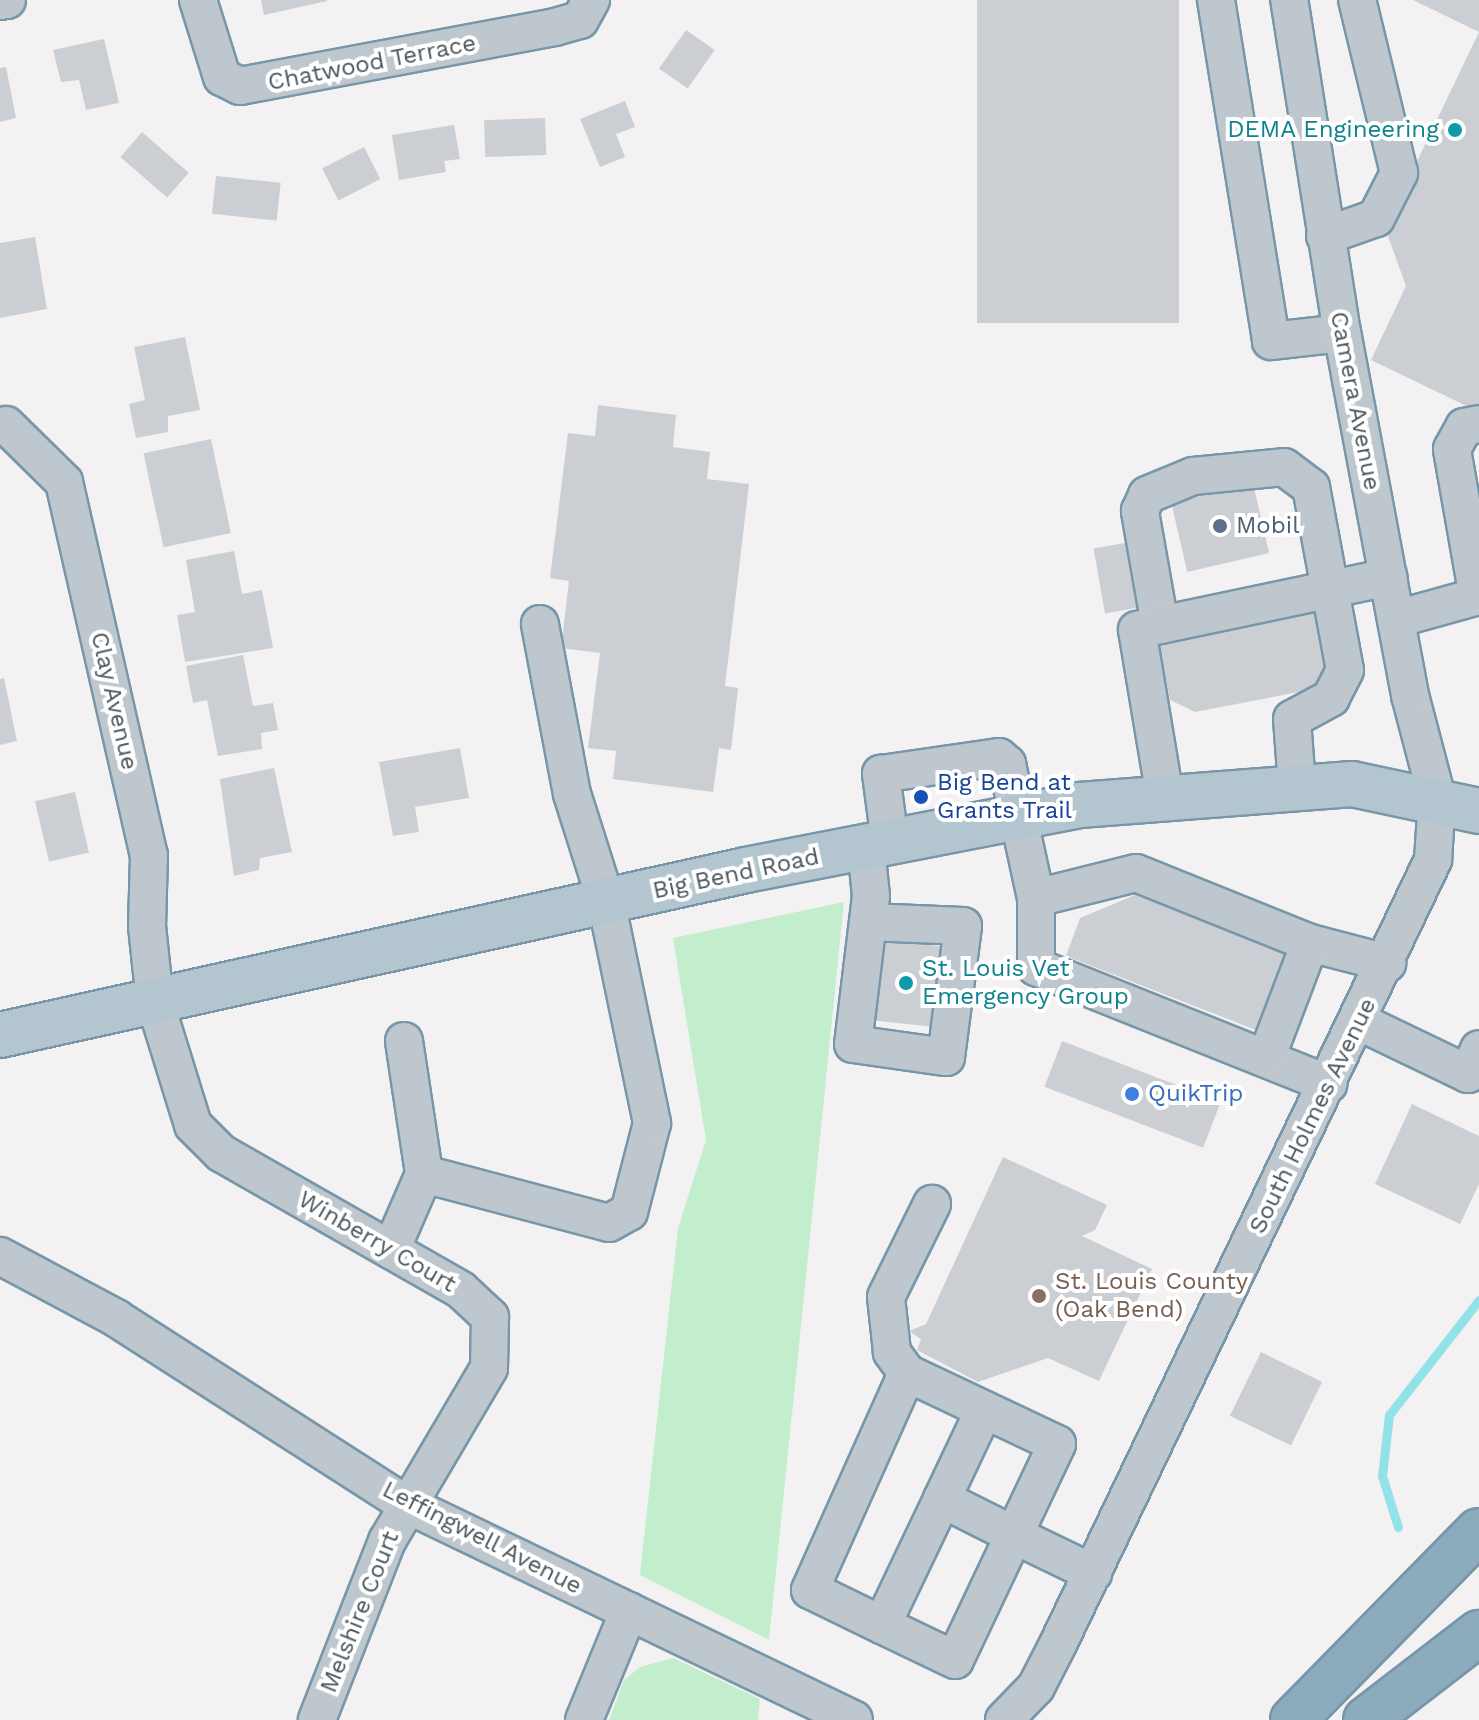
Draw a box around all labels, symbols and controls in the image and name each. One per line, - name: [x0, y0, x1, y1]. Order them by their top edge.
- street label: Chatwood Terrace: [265, 29, 479, 97]
- place label: DEMA Engineering: [1226, 116, 1439, 144]
- marker: DEMA Engineering: [1446, 121, 1464, 139]
- street label: Camera Avenue: [1323, 308, 1387, 494]
- place label: Mobil: [1236, 512, 1299, 540]
- marker: Mobil: [1211, 517, 1229, 535]
- street label: Clay Avenue: [84, 629, 144, 773]
- place label: Big Bend at Grants Trail: [937, 769, 1073, 825]
- marker: Big Bend at Grants Trail: [912, 788, 930, 806]
- street label: Big Bend Road: [650, 842, 822, 906]
- place label: St. Louis Vet Emergency Group: [922, 955, 1129, 1011]
- marker: St. Louis Vet Emergency Group: [897, 974, 915, 992]
- street label: South Holmes Avenue: [1243, 993, 1383, 1239]
- place label: QuikTrip: [1148, 1080, 1243, 1108]
- marker: QuikTrip: [1123, 1085, 1141, 1103]
- street label: Winberry Court: [293, 1185, 461, 1299]
- place label: St. Louis County (Oak Bend): [1055, 1268, 1248, 1324]
- marker: St. Louis County (Oak Bend): [1030, 1287, 1048, 1305]
- street label: Leffingwell Avenue: [377, 1475, 587, 1601]
- street label: Melshire Court: [315, 1527, 405, 1697]

